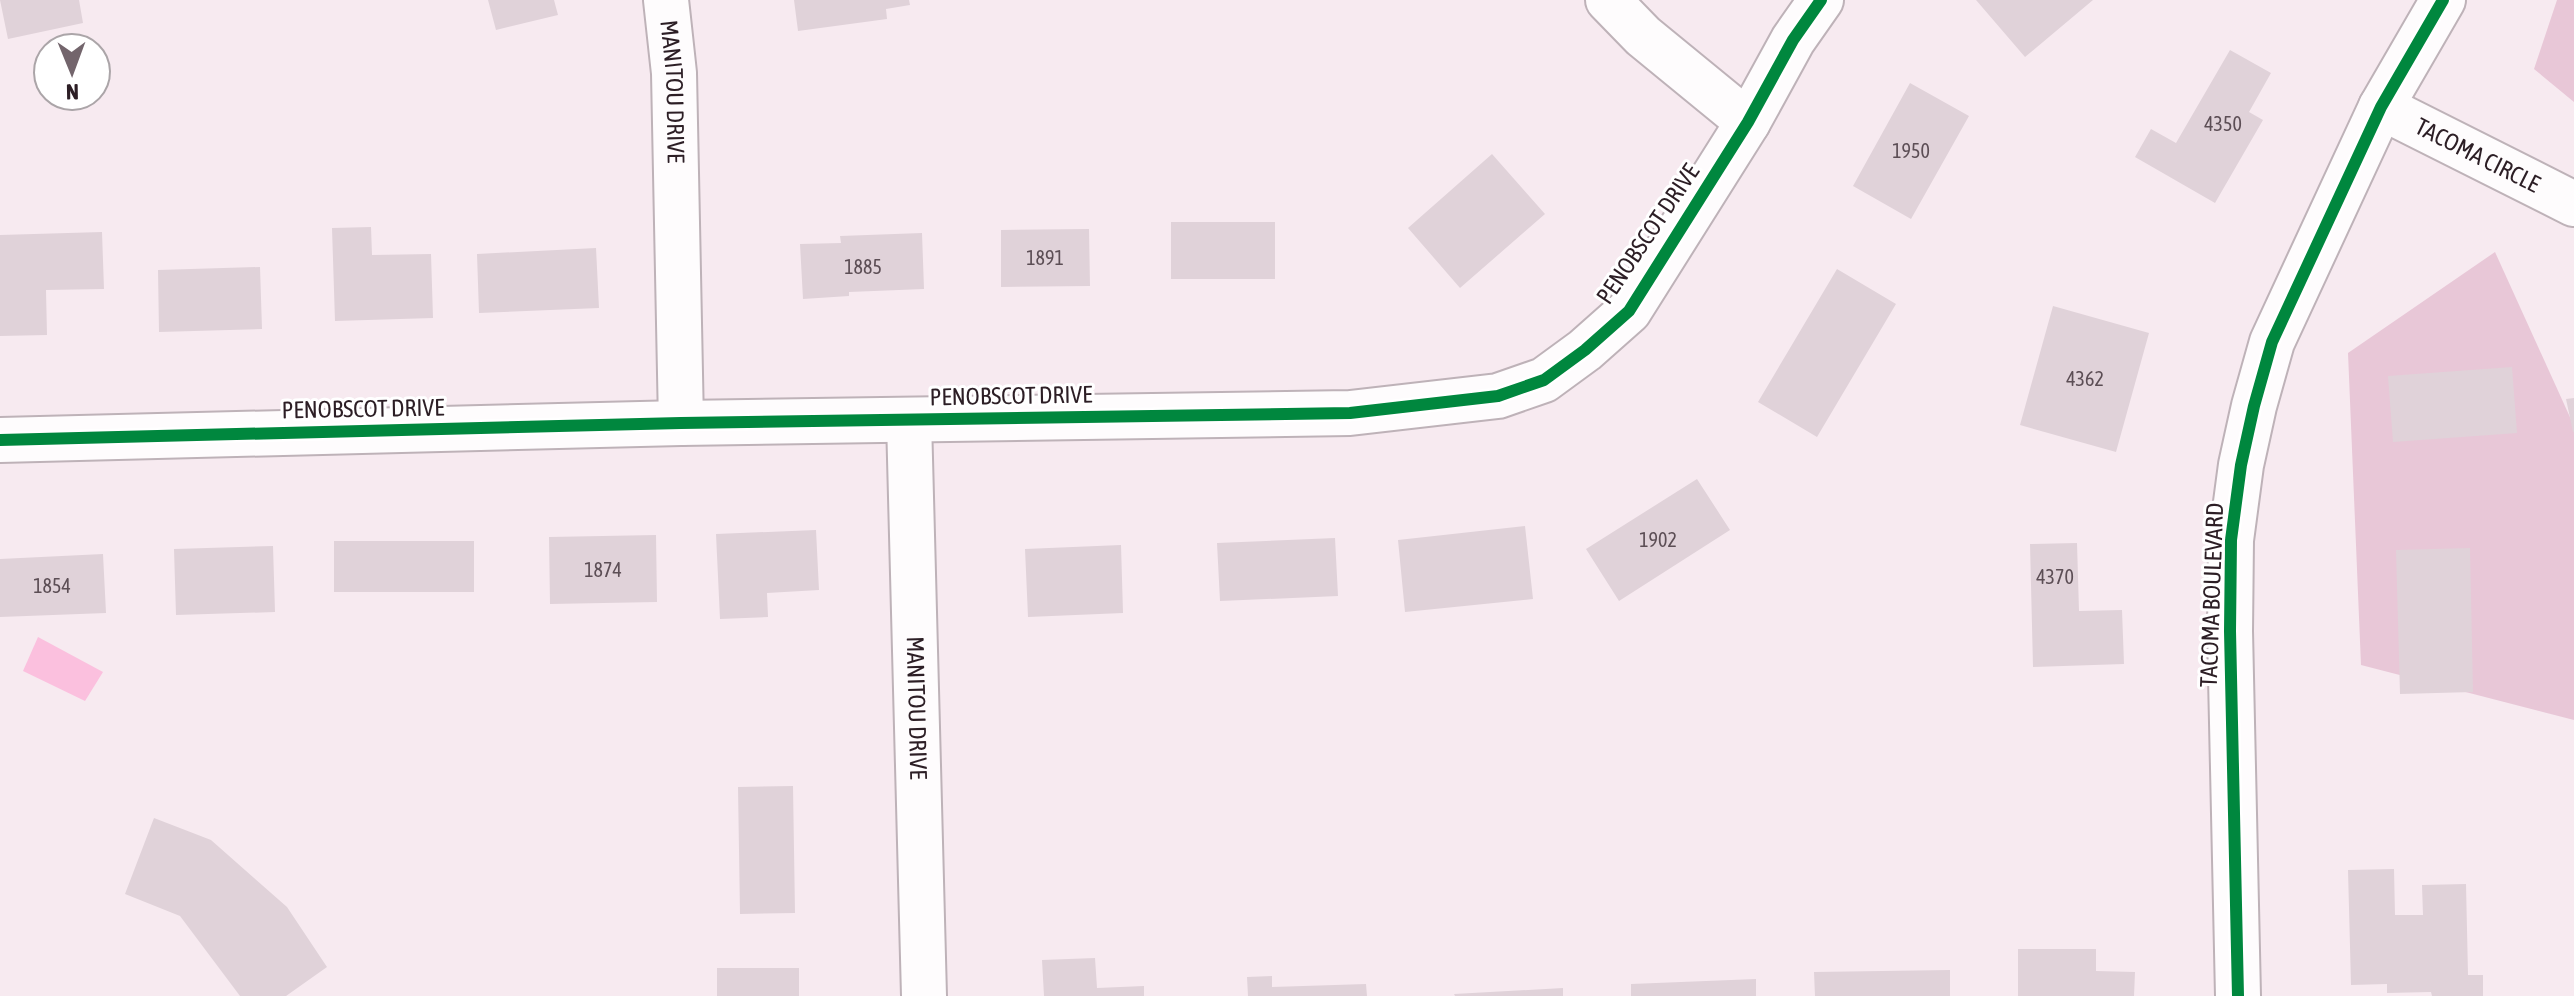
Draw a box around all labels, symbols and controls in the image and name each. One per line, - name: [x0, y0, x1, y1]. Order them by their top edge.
- street label: MANITOU DRIVE: [655, 19, 690, 163]
- north arrow: [32, 32, 112, 112]
- text: N: [66, 79, 79, 105]
- house number: 4350: [2204, 112, 2242, 135]
- street label: TACOMA CIRCLE: [2411, 112, 2545, 198]
- house number: 1950: [1892, 139, 1930, 162]
- street label: PENOBSCOT DRIVE: [1591, 159, 1704, 309]
- house number: 1891: [1026, 246, 1064, 269]
- house number: 1885: [844, 255, 882, 278]
- house number: 4362: [2066, 367, 2104, 390]
- street label: PENOBSCOT DRIVE: [929, 381, 1093, 410]
- street label: PENOBSCOT DRIVE: [281, 394, 445, 423]
- street label: TACOMA BOULEVARD: [2195, 502, 2228, 688]
- house number: 1902: [1639, 528, 1677, 551]
- house number: 1874: [584, 558, 622, 581]
- house number: 4370: [2036, 565, 2074, 588]
- house number: 1854: [33, 574, 71, 597]
- street label: MANITOU DRIVE: [902, 636, 932, 780]

